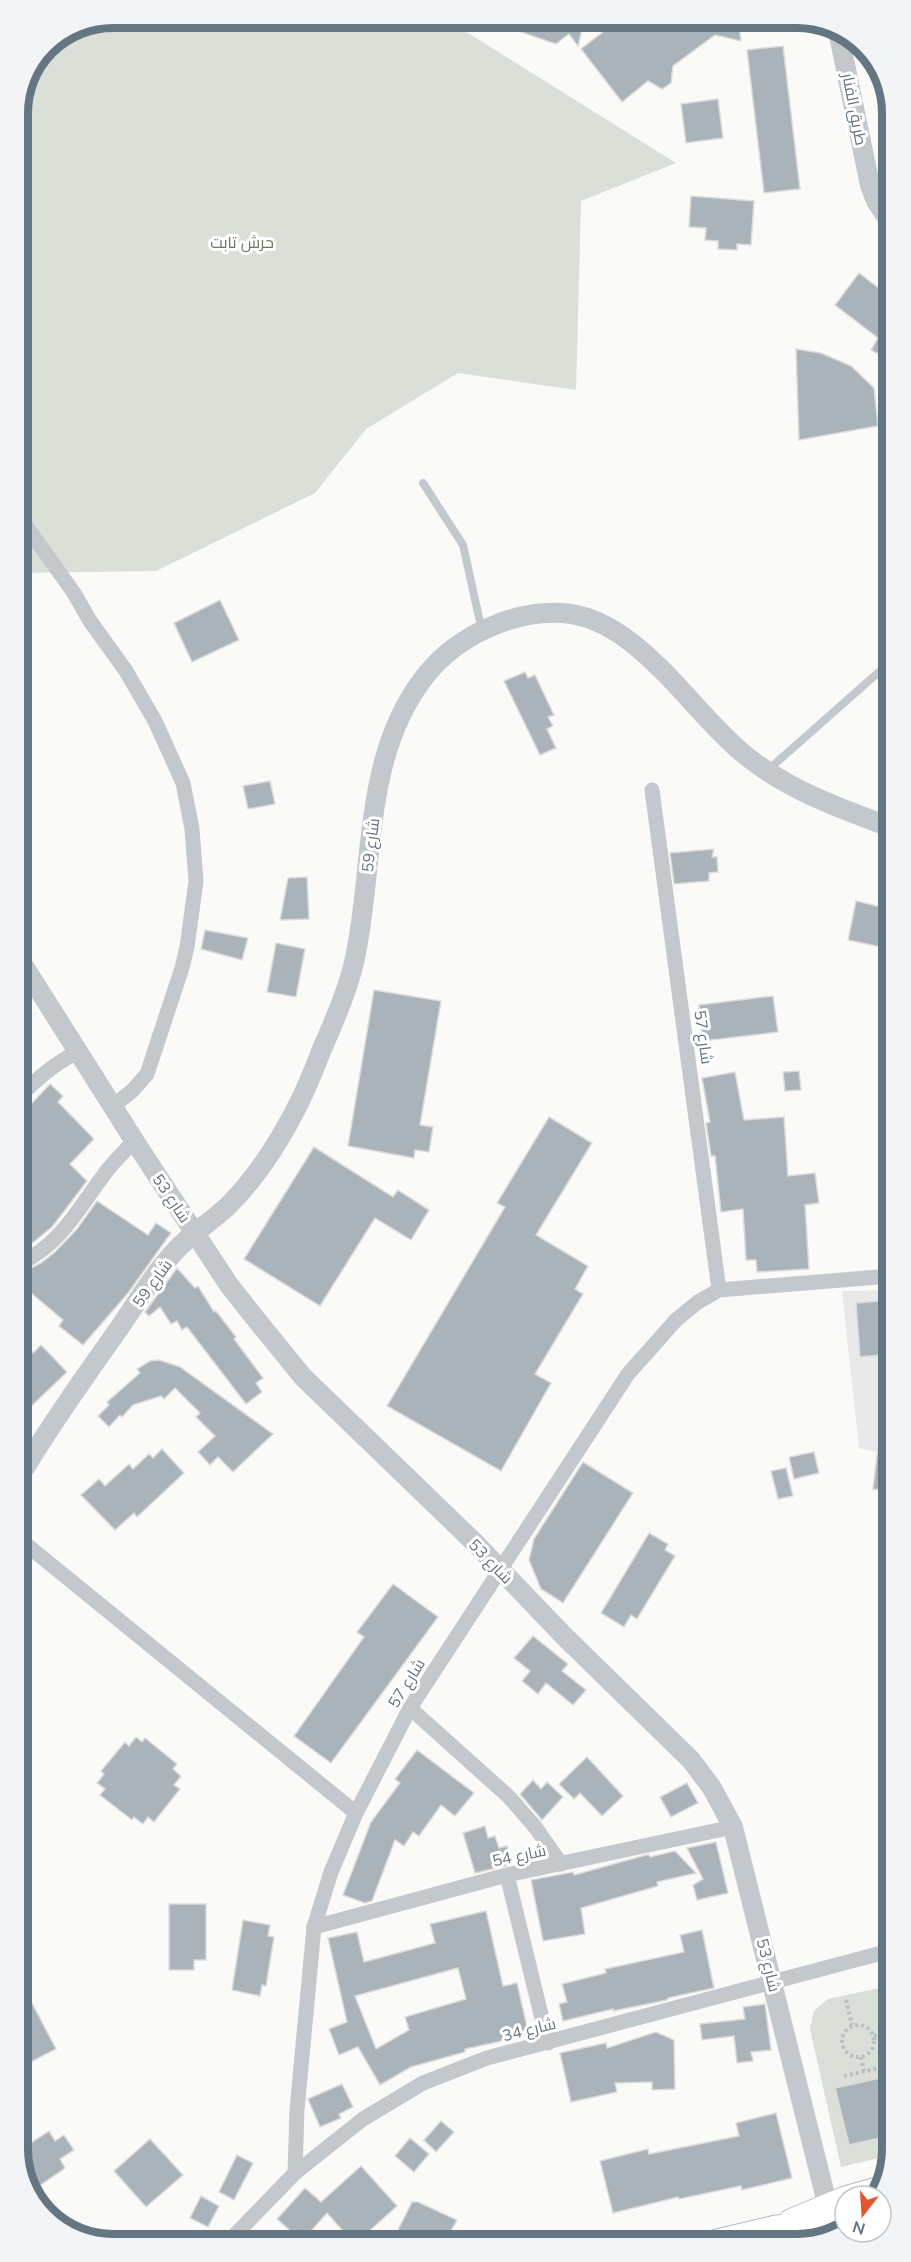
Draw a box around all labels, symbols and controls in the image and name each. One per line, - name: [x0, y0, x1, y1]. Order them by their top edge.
- street label: طريق الفنار: [837, 70, 872, 147]
- park label: حرش تابت: [210, 232, 274, 253]
- street label: شارع 59: [357, 817, 385, 873]
- street label: شارع 57: [688, 1009, 718, 1066]
- street label: شارع 53: [147, 1170, 195, 1227]
- street label: شارع 59: [128, 1255, 178, 1312]
- street label: شارع 53: [463, 1534, 517, 1589]
- street label: شارع 57: [383, 1655, 431, 1712]
- street label: شارع 54: [490, 1840, 548, 1872]
- street label: شارع 53: [751, 1936, 785, 1994]
- street label: شارع 34: [500, 2013, 558, 2047]
- north arrow: [833, 2184, 893, 2244]
- text: N: [850, 2217, 867, 2240]

